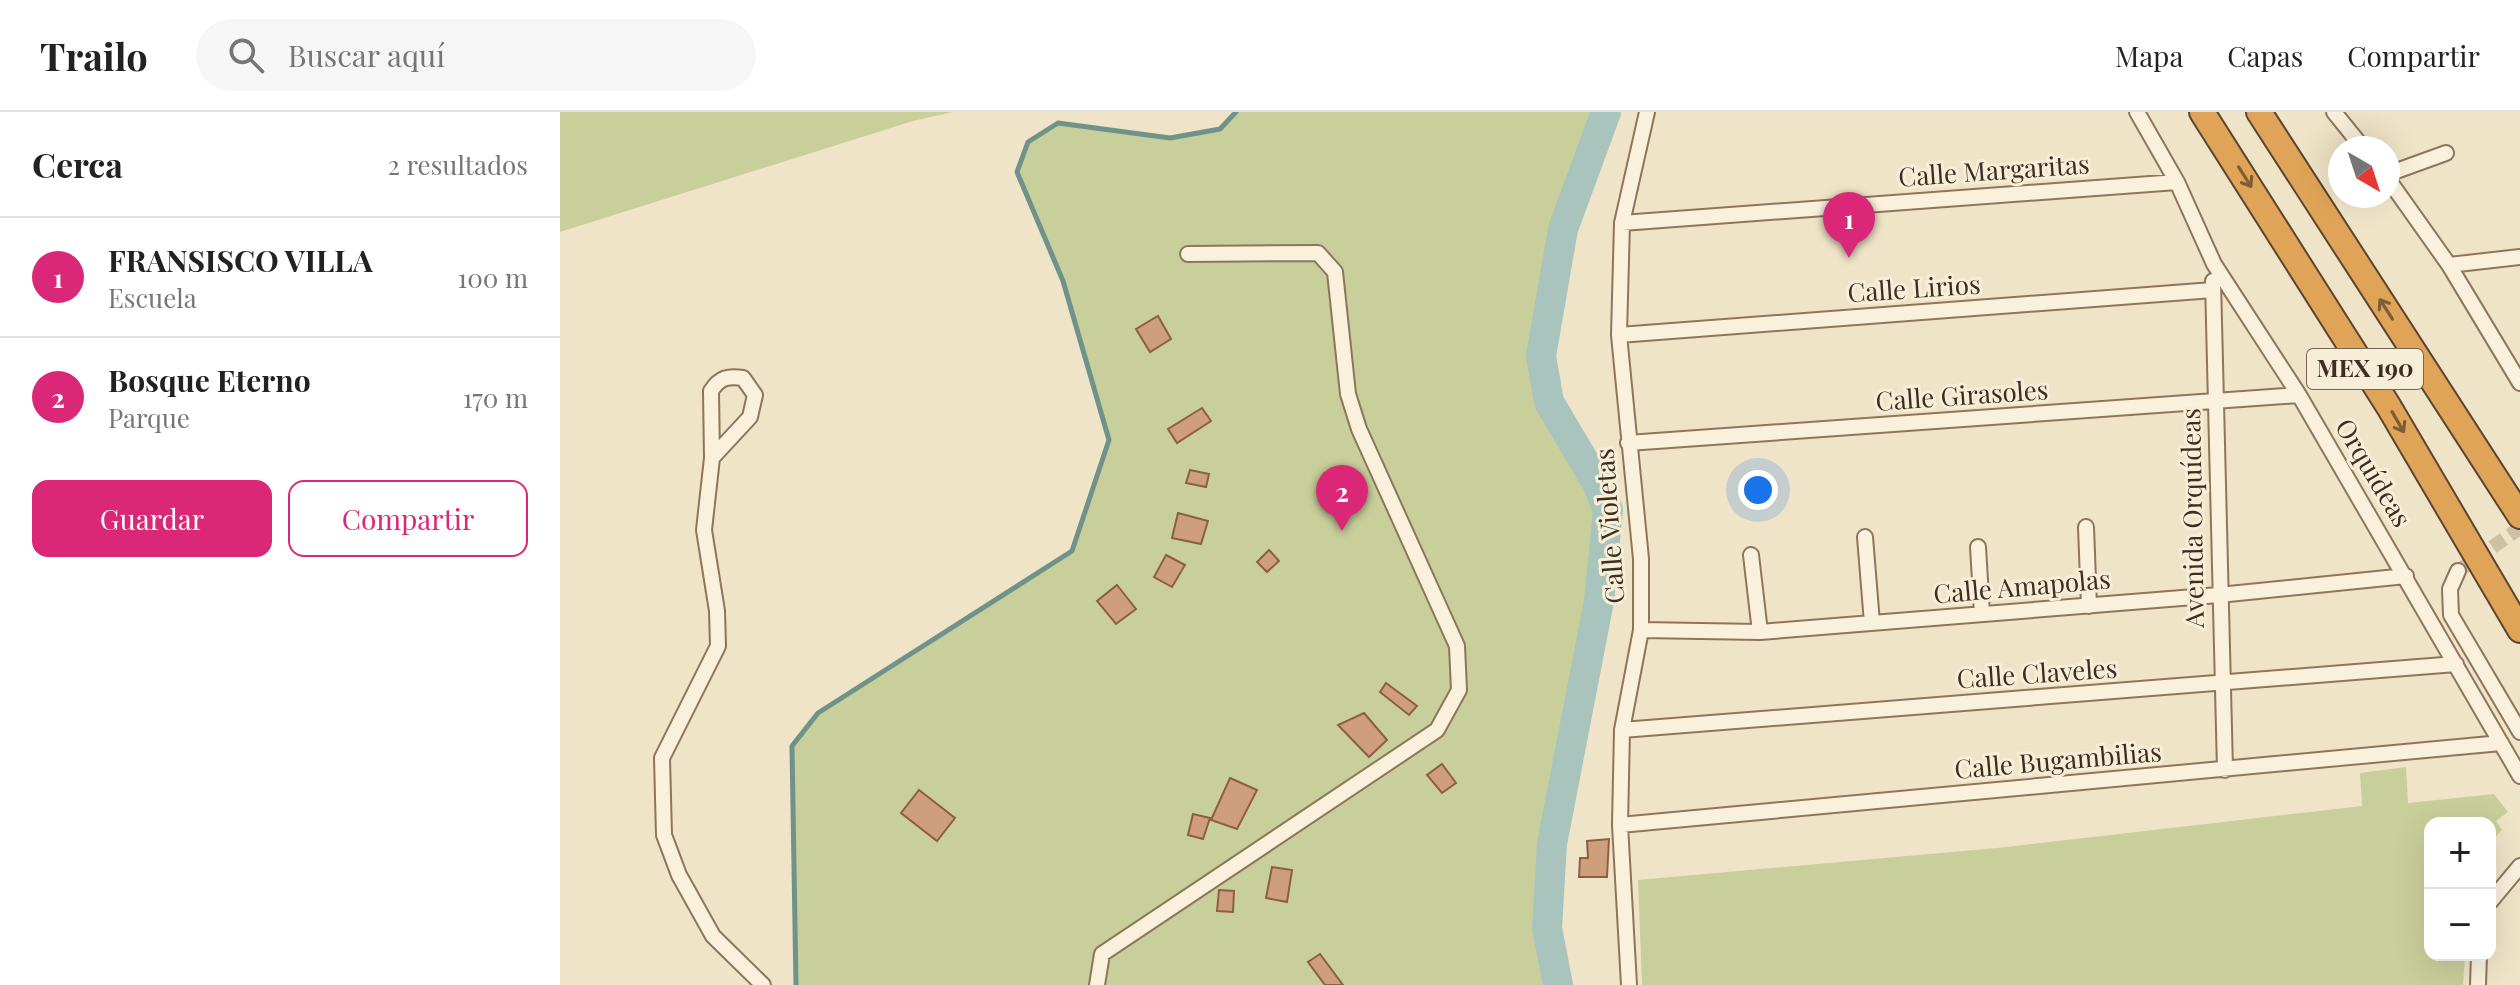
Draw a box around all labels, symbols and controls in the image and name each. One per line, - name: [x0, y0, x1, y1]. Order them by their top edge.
- search box: [196, 19, 756, 91]
- text: Trailo: [40, 30, 148, 81]
- icon: search: [224, 33, 268, 77]
- text: Buscar aquí: [288, 35, 445, 75]
- text: Mapa: [2115, 37, 2183, 74]
- text: Capas: [2227, 37, 2303, 74]
- text: Compartir: [2347, 37, 2480, 74]
- north arrow: [2328, 136, 2400, 208]
- text: Cerca: [32, 141, 123, 187]
- street label: Calle Margaritas: [1897, 145, 2091, 194]
- text: 2 resultados: [388, 147, 528, 182]
- one-way arrow: [2236, 166, 2253, 188]
- pin: 1: [1823, 192, 1875, 258]
- text: FRANSISCO VILLA: [108, 240, 373, 280]
- text: 1: [53, 260, 63, 295]
- text: 100 m: [458, 260, 528, 295]
- street label: Calle Lirios: [1846, 265, 1981, 310]
- text: Escuela: [108, 280, 197, 315]
- one-way arrow: [2378, 299, 2395, 321]
- road number: MEX 190: [2307, 349, 2423, 389]
- text: Bosque Eterno: [108, 360, 311, 400]
- street label: Calle Girasoles: [1874, 371, 2049, 418]
- text: 2: [51, 380, 65, 415]
- text: 170 m: [463, 380, 528, 415]
- text: Parque: [108, 400, 190, 435]
- street label: Avenida Orquídeas: [2172, 408, 2211, 629]
- one-way arrow: [2391, 409, 2406, 433]
- street label: Orquídeas: [2328, 412, 2420, 533]
- street label: Calle Violetas: [1586, 447, 1631, 605]
- pin: 2: [1316, 465, 1368, 531]
- your location: [1738, 470, 1778, 510]
- button: Guardar: [32, 480, 272, 557]
- button: Compartir: [288, 480, 528, 557]
- street label: Calle Amapolas: [1932, 560, 2112, 611]
- street label: Calle Claveles: [1955, 649, 2118, 696]
- street label: Calle Bugambilias: [1953, 733, 2163, 786]
- map controls: [2424, 817, 2496, 961]
- button: +: [2424, 817, 2496, 889]
- button: −: [2424, 889, 2496, 961]

